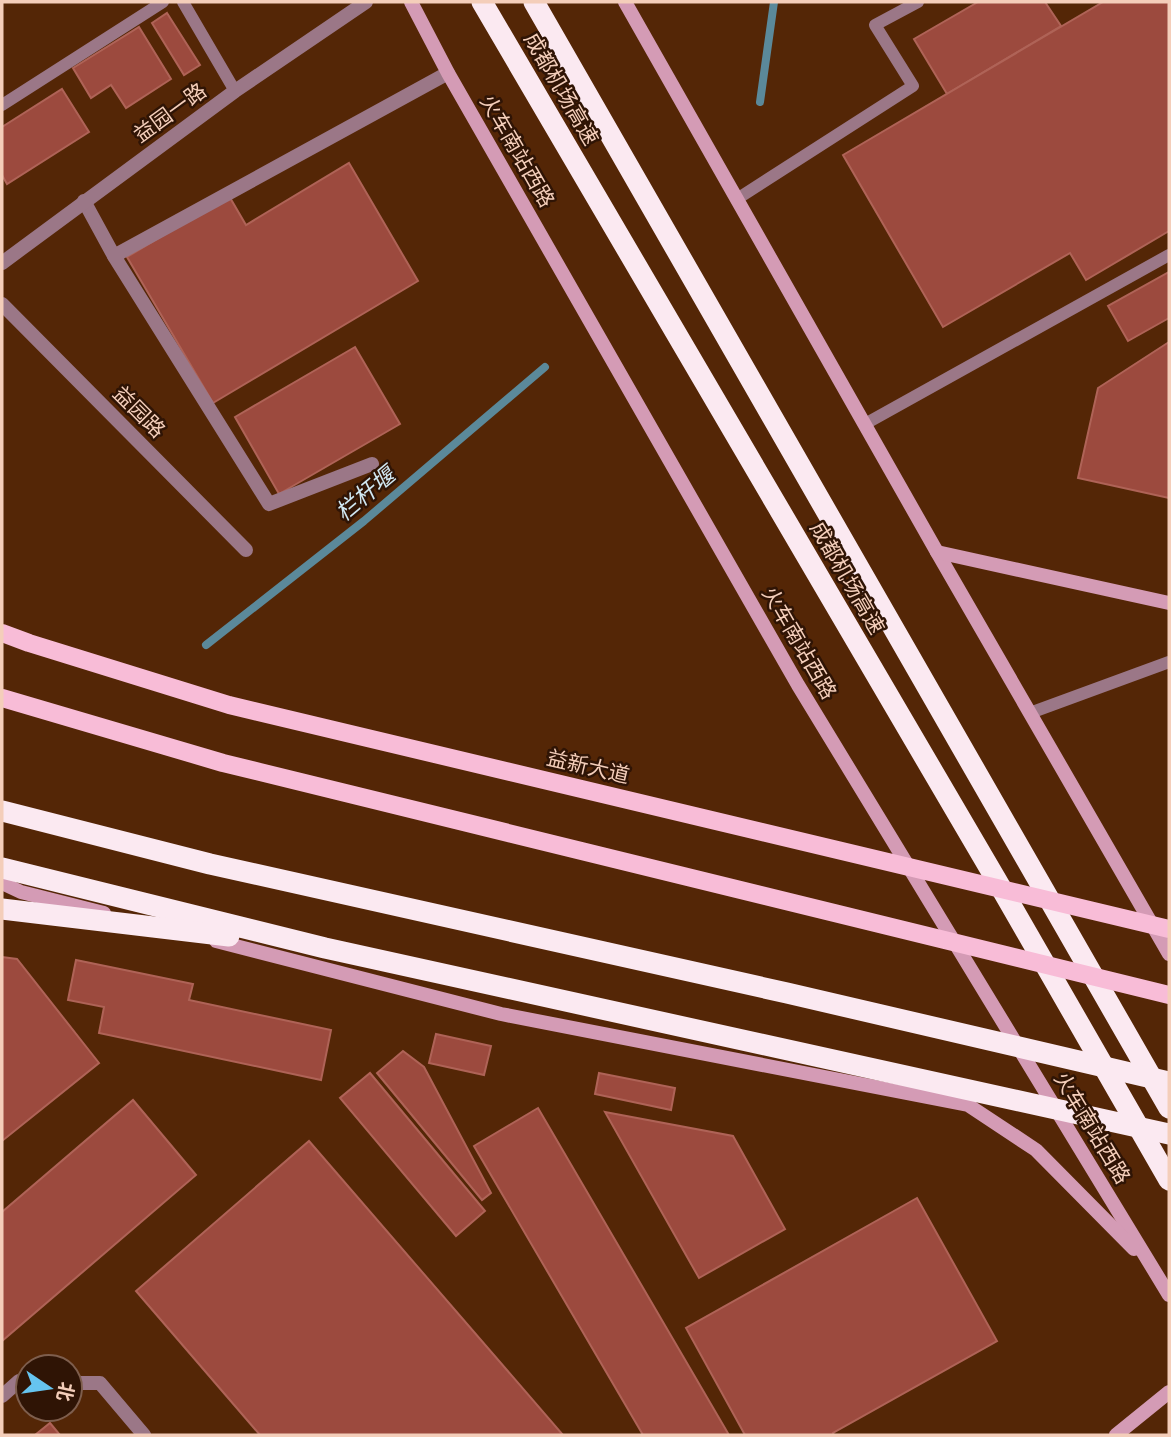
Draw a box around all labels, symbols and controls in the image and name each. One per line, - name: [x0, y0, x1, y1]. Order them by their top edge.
- street label: 成都机场高速: [520, 28, 603, 149]
- street label: 益园一路: [129, 79, 210, 147]
- street label: 火车南站西路: [476, 90, 559, 211]
- street label: 益园路: [109, 381, 170, 442]
- water label: 栏杆堰: [330, 459, 403, 526]
- street label: 成都机场高速: [806, 517, 889, 638]
- street label: 火车南站西路: [758, 582, 841, 703]
- street label: 益新大道: [545, 746, 632, 787]
- street label: 火车南站西路: [1050, 1068, 1135, 1188]
- north arrow: [14, 1353, 84, 1423]
- text: 北: [53, 1380, 77, 1403]

